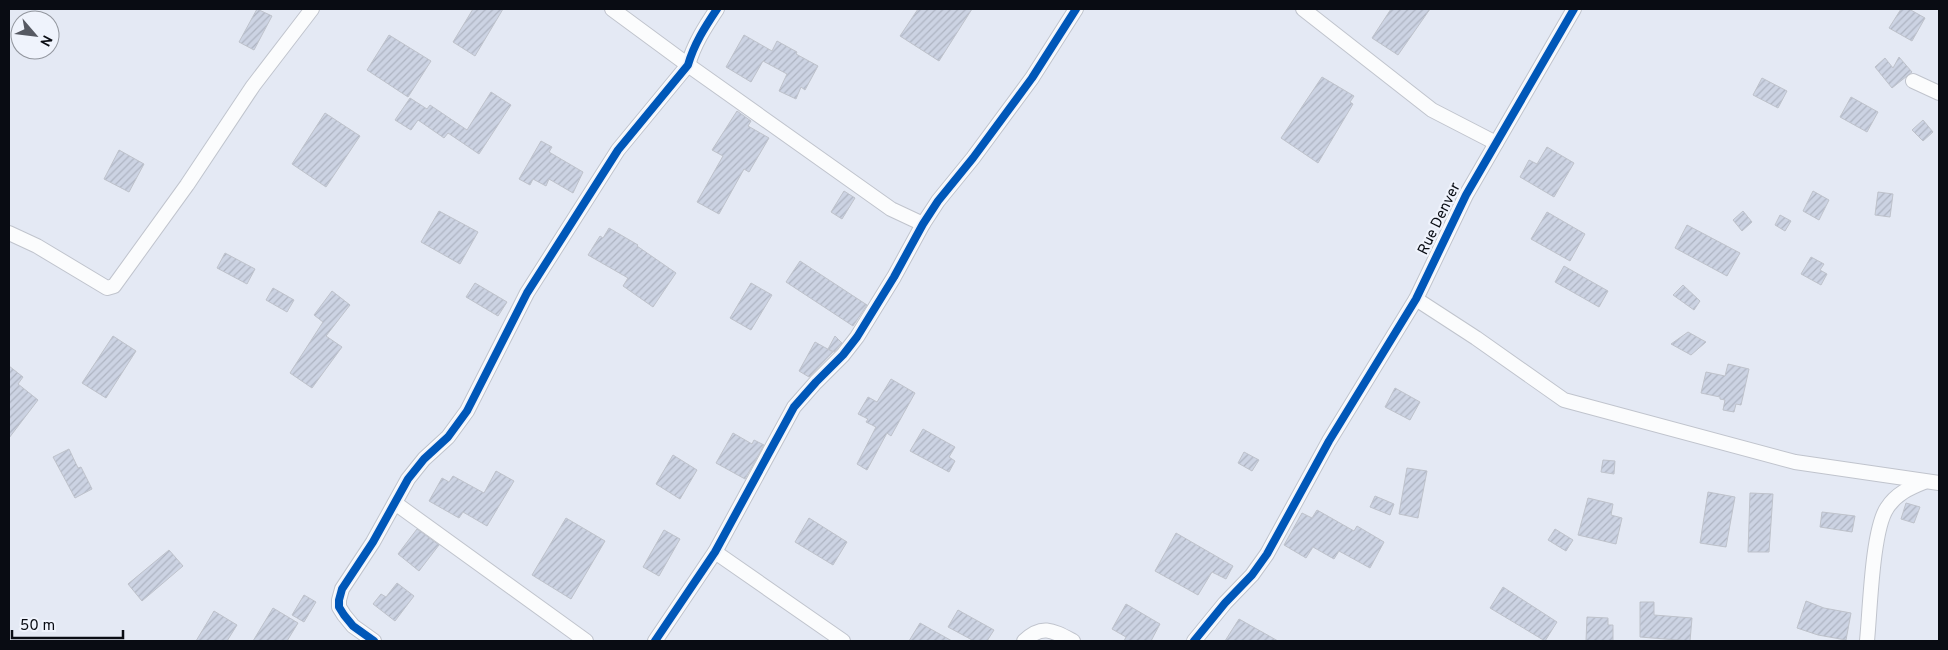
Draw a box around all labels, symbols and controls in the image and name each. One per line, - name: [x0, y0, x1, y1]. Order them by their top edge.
- north arrow: [10, 10, 60, 60]
- text: N: [35, 32, 55, 49]
- street label: Rue Denver: [1414, 180, 1466, 258]
- scale bar: [12, 608, 124, 640]
- text: 50 m: [20, 617, 55, 636]

